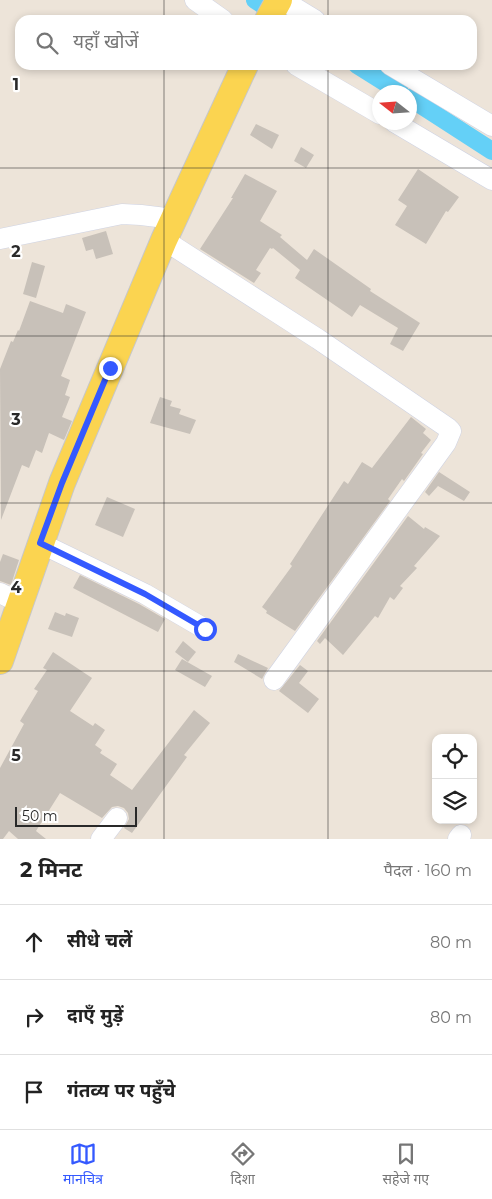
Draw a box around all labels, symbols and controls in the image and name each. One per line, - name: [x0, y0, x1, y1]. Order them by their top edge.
- search box: [15, 15, 477, 70]
- icon: search: [33, 29, 61, 57]
- text: यहाँ खोजें: [73, 30, 139, 53]
- text: 1: [13, 75, 19, 94]
- north arrow: [372, 85, 417, 130]
- text: 2: [11, 242, 21, 261]
- route end: [99, 357, 122, 380]
- text: 3: [10, 410, 21, 429]
- text: 4: [10, 578, 22, 597]
- route start: [194, 618, 217, 641]
- map controls: [432, 734, 477, 824]
- button: locate: [432, 734, 477, 779]
- text: 5: [11, 746, 21, 765]
- button: layers: [432, 779, 477, 824]
- scale bar: [15, 804, 138, 827]
- text: 50 m: [22, 807, 58, 825]
- text: 2 मिनट: [20, 857, 82, 882]
- text: पैदल · 160 m: [384, 861, 472, 880]
- icon: ahead: [20, 928, 48, 956]
- text: सीधे चलें: [67, 929, 132, 952]
- text: 80 m: [430, 933, 472, 952]
- icon: right: [20, 1003, 48, 1031]
- text: दाएँ मुड़ें: [67, 1004, 123, 1027]
- text: 80 m: [430, 1008, 472, 1027]
- icon: arrive: [20, 1078, 48, 1106]
- text: गंतव्य पर पहुँचे: [67, 1079, 175, 1102]
- tab: मानचित्र: [63, 1140, 103, 1190]
- tab: दिशा: [229, 1140, 257, 1190]
- tab: सहेजे गए: [383, 1140, 429, 1190]

